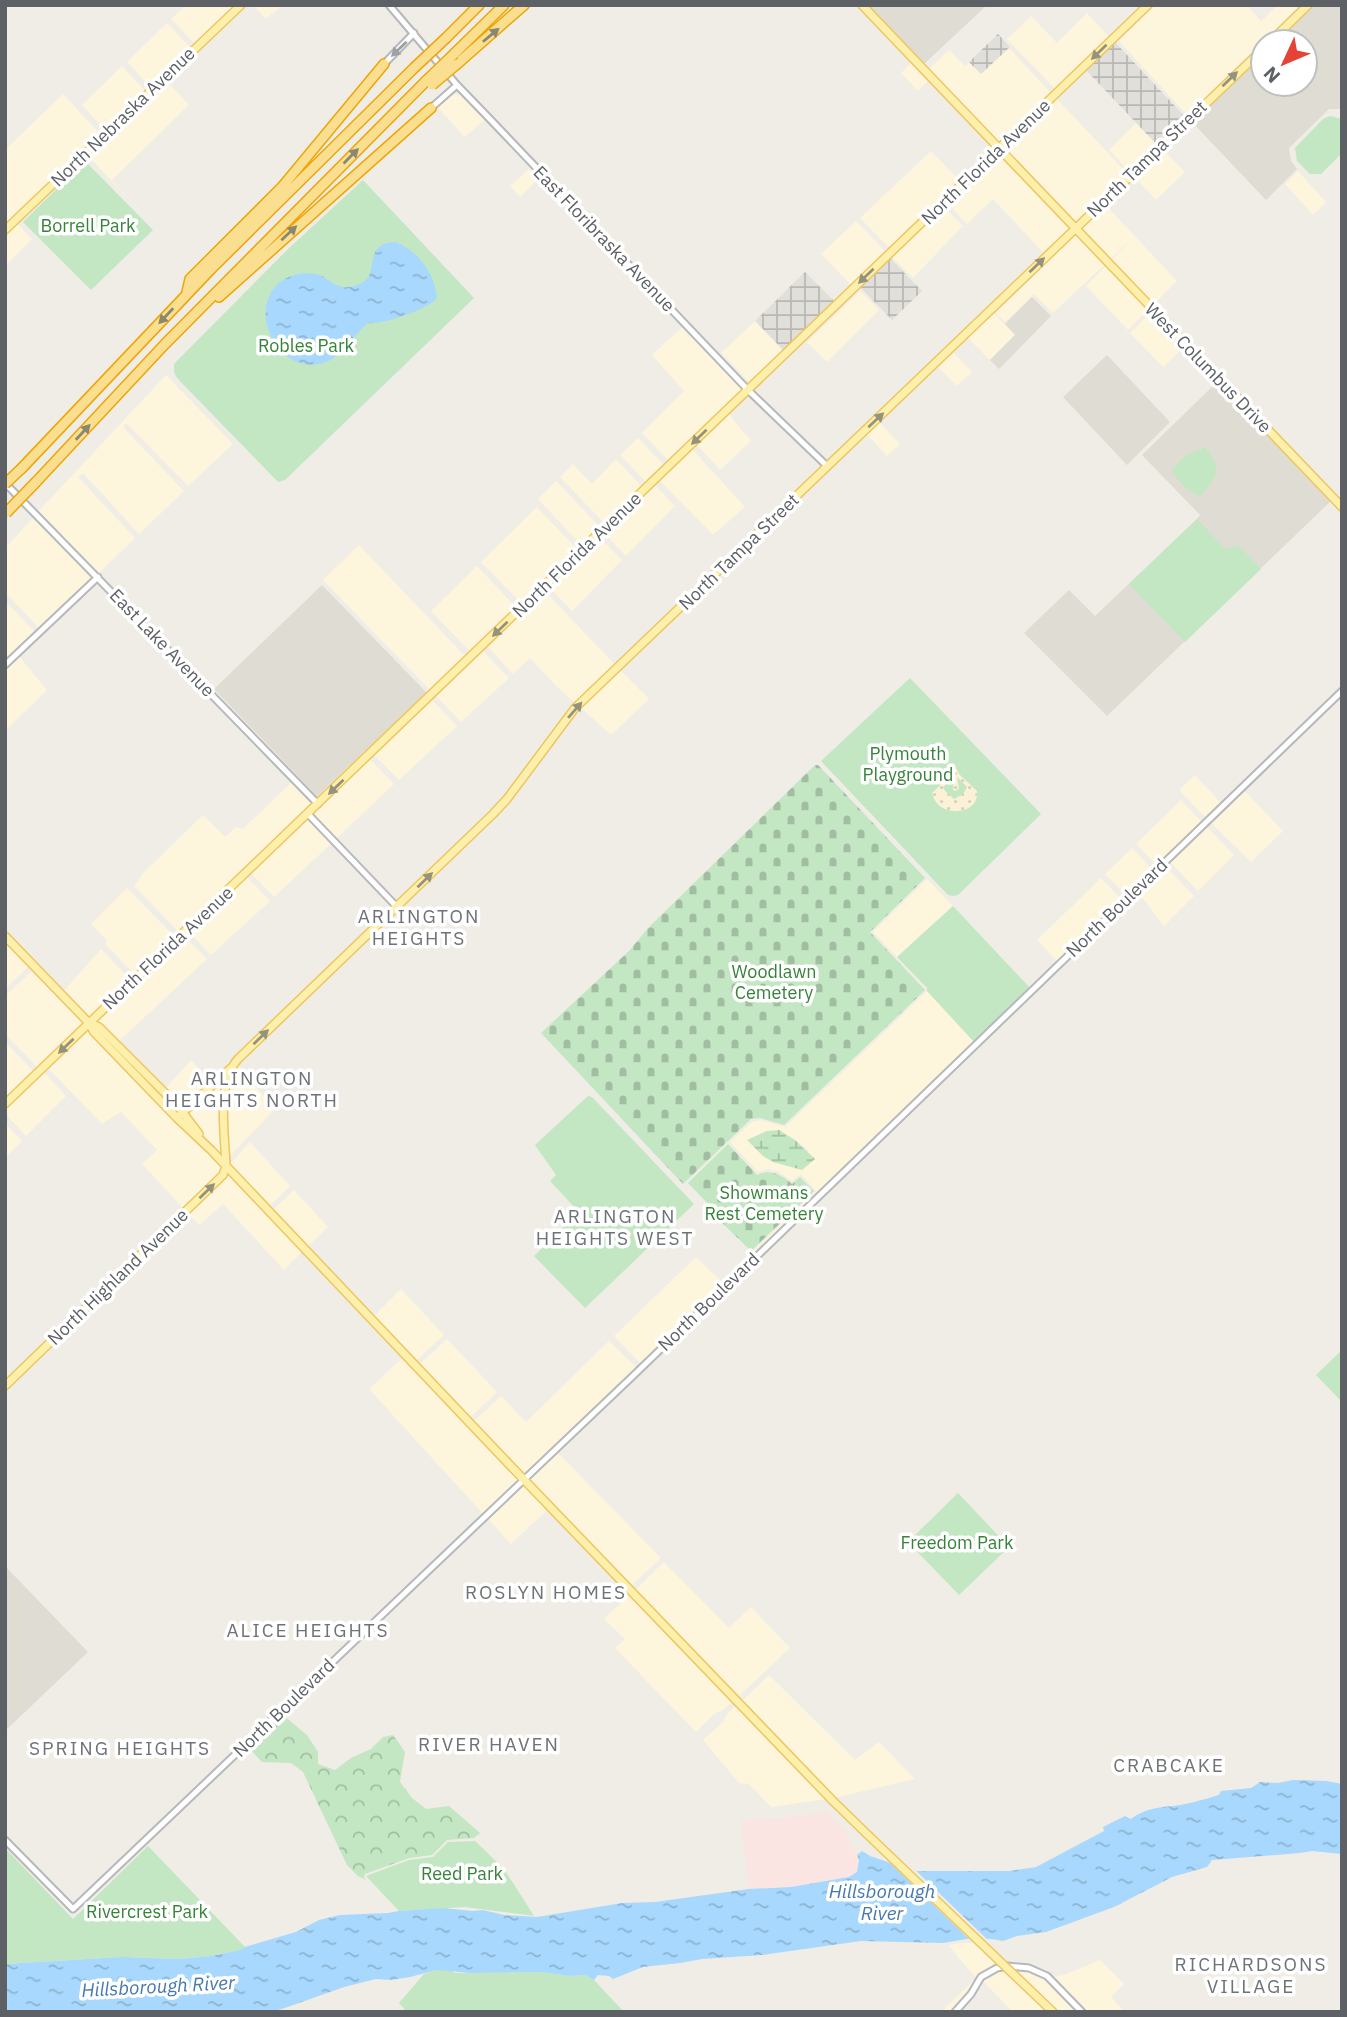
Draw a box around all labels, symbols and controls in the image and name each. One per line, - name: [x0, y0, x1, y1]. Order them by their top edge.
- one-way arrow: [483, 28, 500, 43]
- north arrow: [1249, 28, 1319, 98]
- one-way arrow: [391, 40, 408, 56]
- street label: North Nebraska Avenue: [46, 42, 200, 191]
- one-way arrow: [1090, 44, 1107, 61]
- text: N: [1258, 62, 1285, 88]
- one-way arrow: [1221, 72, 1238, 88]
- street label: North Florida Avenue: [916, 94, 1055, 229]
- street label: North Tampa Street: [1082, 95, 1212, 222]
- one-way arrow: [342, 149, 359, 165]
- street label: East Floribraska Avenue: [529, 161, 680, 317]
- park label: Borrell Park: [40, 214, 136, 237]
- one-way arrow: [280, 226, 297, 242]
- one-way arrow: [1028, 258, 1045, 274]
- one-way arrow: [858, 268, 875, 284]
- street label: West Columbus Drive: [1140, 298, 1277, 438]
- one-way arrow: [158, 307, 174, 324]
- park label: Robles Park: [258, 334, 355, 357]
- one-way arrow: [867, 412, 884, 428]
- one-way arrow: [74, 424, 90, 441]
- one-way arrow: [691, 429, 708, 445]
- street label: North Florida Avenue: [507, 487, 646, 622]
- street label: North Tampa Street: [674, 488, 804, 615]
- street label: East Lake Avenue: [105, 584, 220, 702]
- one-way arrow: [492, 620, 509, 636]
- one-way arrow: [567, 701, 583, 719]
- park label: Plymouth Playground: [863, 742, 953, 786]
- one-way arrow: [328, 778, 345, 794]
- street label: North Boulevard: [1061, 853, 1172, 962]
- one-way arrow: [416, 872, 433, 888]
- street label: North Florida Avenue: [97, 881, 238, 1014]
- district label: ARLINGTON HEIGHTS: [358, 904, 480, 950]
- park label: Woodlawn Cemetery: [732, 960, 816, 1004]
- one-way arrow: [252, 1030, 269, 1046]
- one-way arrow: [57, 1037, 74, 1054]
- district label: ARLINGTON HEIGHTS NORTH: [165, 1066, 339, 1112]
- park label: Showmans Rest Cemetery: [705, 1181, 823, 1225]
- one-way arrow: [198, 1183, 215, 1199]
- street label: North Highland Avenue: [42, 1203, 193, 1350]
- district label: ARLINGTON HEIGHTS WEST: [536, 1204, 694, 1250]
- street label: North Boulevard: [653, 1247, 764, 1356]
- park label: Freedom Park: [901, 1531, 1014, 1554]
- district label: ROSLYN HOMES: [465, 1580, 627, 1604]
- district label: ALICE HEIGHTS: [226, 1618, 390, 1642]
- street label: North Boulevard: [228, 1653, 339, 1762]
- district label: RIVER HAVEN: [418, 1732, 560, 1756]
- district label: SPRING HEIGHTS: [29, 1736, 211, 1760]
- district label: CRABCAKE: [1113, 1753, 1225, 1777]
- park label: Reed Park: [421, 1862, 504, 1885]
- water label: Hillsborough River: [829, 1879, 935, 1925]
- park label: Rivercrest Park: [86, 1900, 209, 1923]
- district label: RICHARDSONS VILLAGE: [1174, 1952, 1328, 1998]
- water label: Hillsborough River: [81, 1970, 236, 2002]

